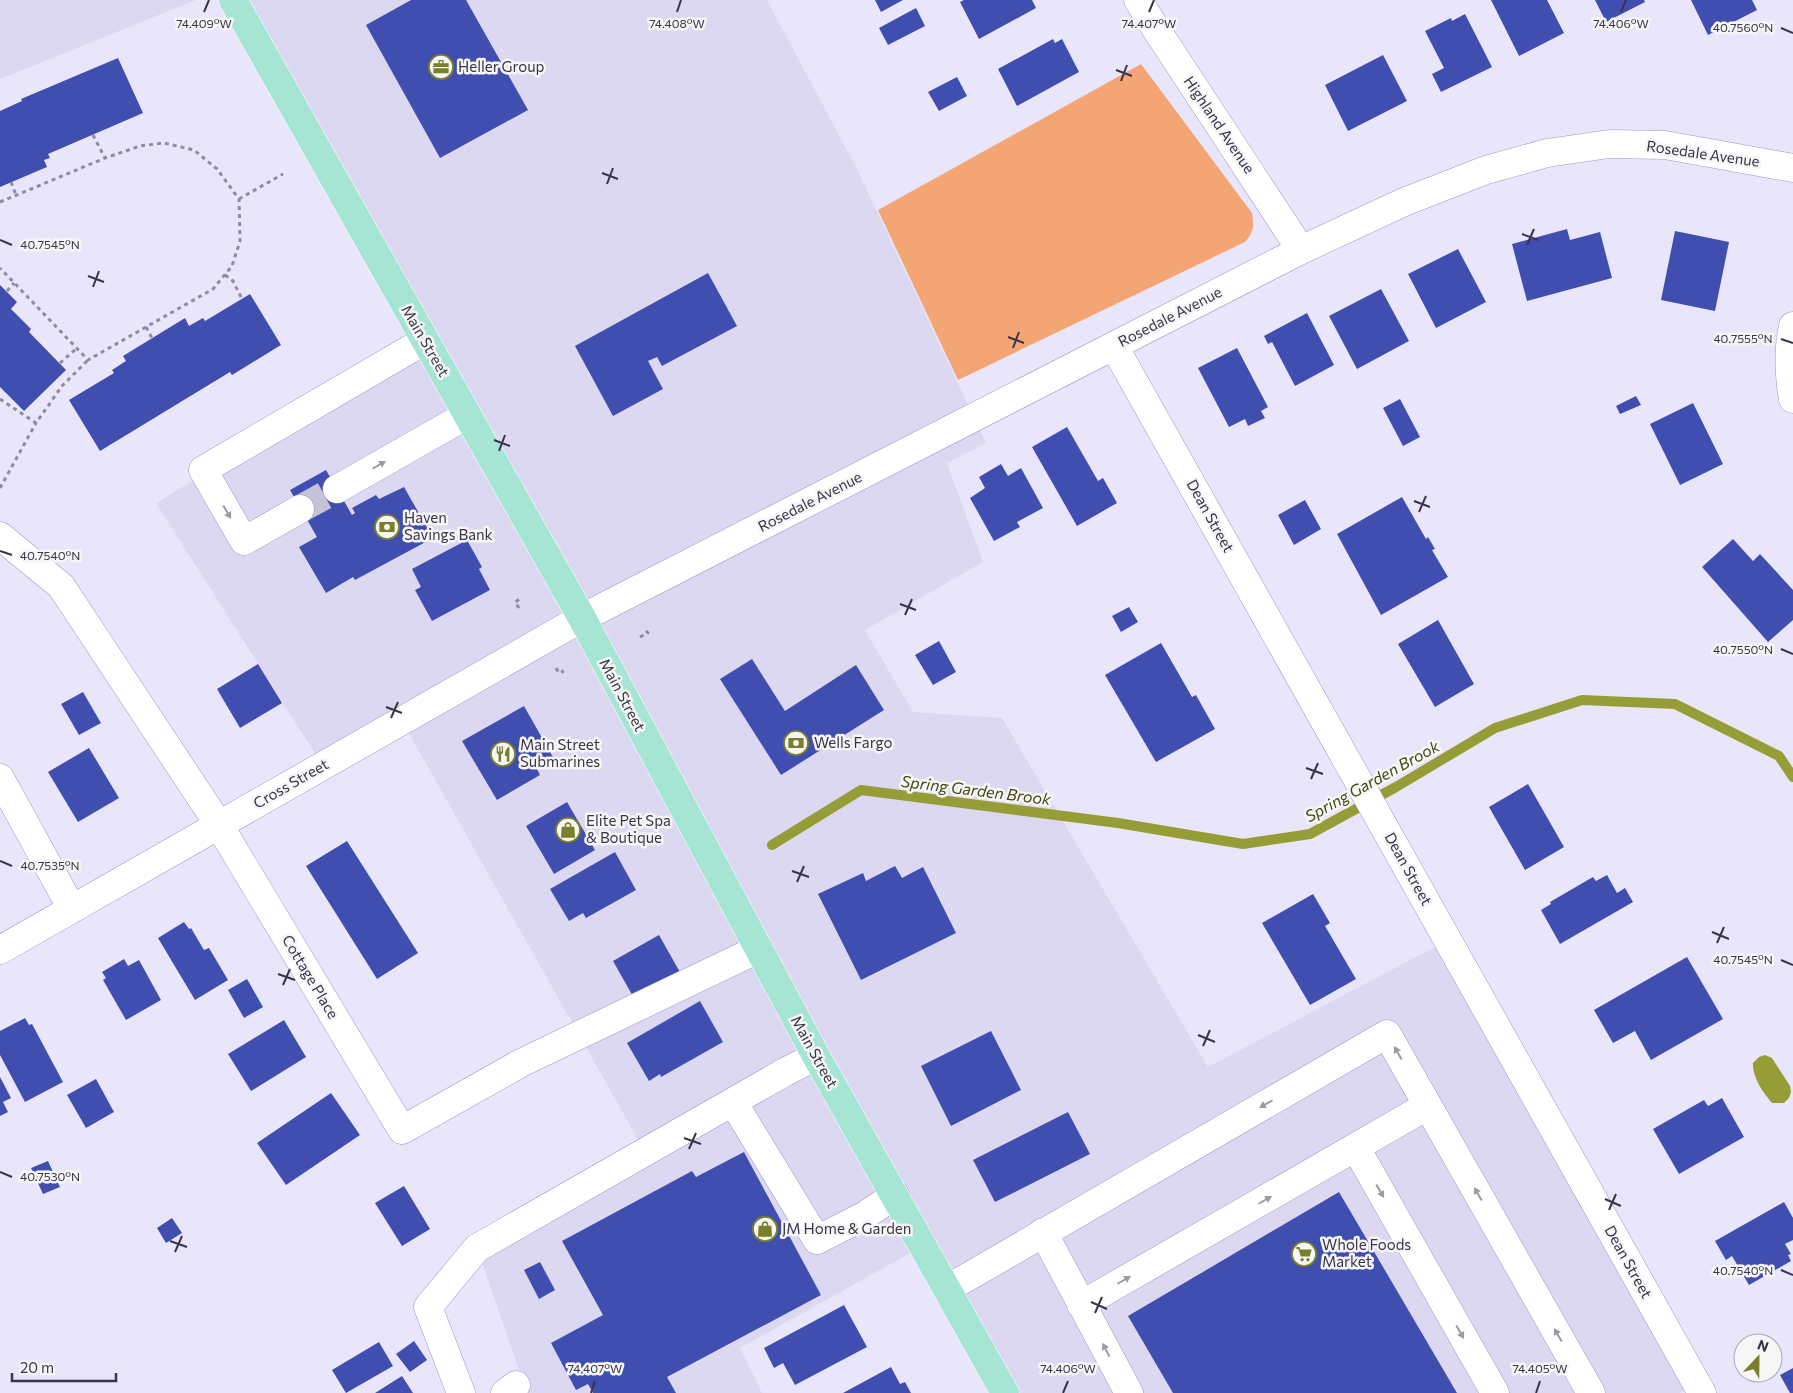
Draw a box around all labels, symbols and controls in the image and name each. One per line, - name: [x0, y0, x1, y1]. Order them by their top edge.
- text: 74.409°W: [176, 16, 232, 30]
- text: 74.408°W: [649, 16, 705, 30]
- text: 74.407°W: [1122, 16, 1176, 30]
- text: 74.406°W: [1593, 16, 1649, 30]
- text: 40.7560°N: [1713, 20, 1773, 34]
- office icon: Heller Group: [428, 54, 454, 80]
- place label: Heller Group: [458, 57, 545, 75]
- street label: Highland Avenue: [1181, 72, 1259, 177]
- street label: Rosedale Avenue: [1645, 136, 1761, 170]
- text: 40.7545°N: [20, 237, 80, 251]
- street label: Rosedale Avenue: [1115, 282, 1225, 350]
- street label: Main Street: [398, 301, 454, 380]
- text: 40.7555°N: [1713, 331, 1773, 345]
- one-way arrow: [373, 460, 386, 469]
- street label: Rosedale Avenue: [755, 467, 865, 535]
- street label: Dean Street: [1183, 476, 1238, 555]
- one-way arrow: [223, 505, 231, 520]
- place label: Haven Savings Bank: [404, 508, 493, 543]
- bank icon: Haven Savings Bank: [374, 514, 400, 540]
- text: 40.7540°N: [20, 548, 80, 562]
- text: 40.7550°N: [1713, 642, 1773, 656]
- street label: Main Street: [596, 655, 650, 734]
- bank icon: Wells Fargo: [783, 730, 809, 756]
- place label: Wells Fargo: [814, 733, 893, 751]
- place label: Main Street Submarines: [520, 735, 600, 770]
- water label: Spring Garden Brook: [1301, 736, 1443, 825]
- restaurant icon: Main Street Submarines: [490, 741, 516, 767]
- street label: Cross Street: [250, 754, 331, 812]
- water label: Spring Garden Brook: [900, 771, 1052, 808]
- place label: Elite Pet Spa & Boutique: [586, 811, 671, 846]
- shop icon: Elite Pet Spa & Boutique: [555, 817, 581, 843]
- street label: Dean Street: [1381, 829, 1436, 908]
- text: 40.7535°N: [20, 858, 80, 872]
- street label: Cottage Place: [279, 931, 343, 1022]
- text: 40.7545°N: [1713, 952, 1773, 966]
- street label: Main Street: [788, 1012, 842, 1091]
- one-way arrow: [1394, 1045, 1402, 1060]
- one-way arrow: [1258, 1100, 1273, 1108]
- text: 40.7530°N: [20, 1169, 80, 1183]
- one-way arrow: [1376, 1183, 1384, 1198]
- one-way arrow: [1473, 1188, 1482, 1201]
- one-way arrow: [1258, 1196, 1272, 1204]
- shop icon: JM Home & Garden: [752, 1216, 778, 1242]
- place label: JM Home & Garden: [782, 1219, 911, 1237]
- street label: Dean Street: [1601, 1222, 1656, 1301]
- place label: Whole Foods Market: [1322, 1235, 1411, 1270]
- supermarket icon: Whole Foods Market: [1291, 1241, 1317, 1267]
- text: 40.7540°N: [1713, 1263, 1773, 1277]
- one-way arrow: [1117, 1276, 1130, 1285]
- one-way arrow: [1456, 1325, 1465, 1338]
- one-way arrow: [1554, 1329, 1563, 1342]
- north arrow: [1733, 1333, 1783, 1383]
- text: N: [1755, 1336, 1771, 1355]
- one-way arrow: [1102, 1343, 1110, 1357]
- scale bar: [12, 1350, 116, 1382]
- text: 20 m: [20, 1358, 54, 1376]
- text: 74.407°W: [568, 1361, 622, 1375]
- text: 74.406°W: [1040, 1361, 1096, 1375]
- text: 74.405°W: [1512, 1361, 1568, 1375]

